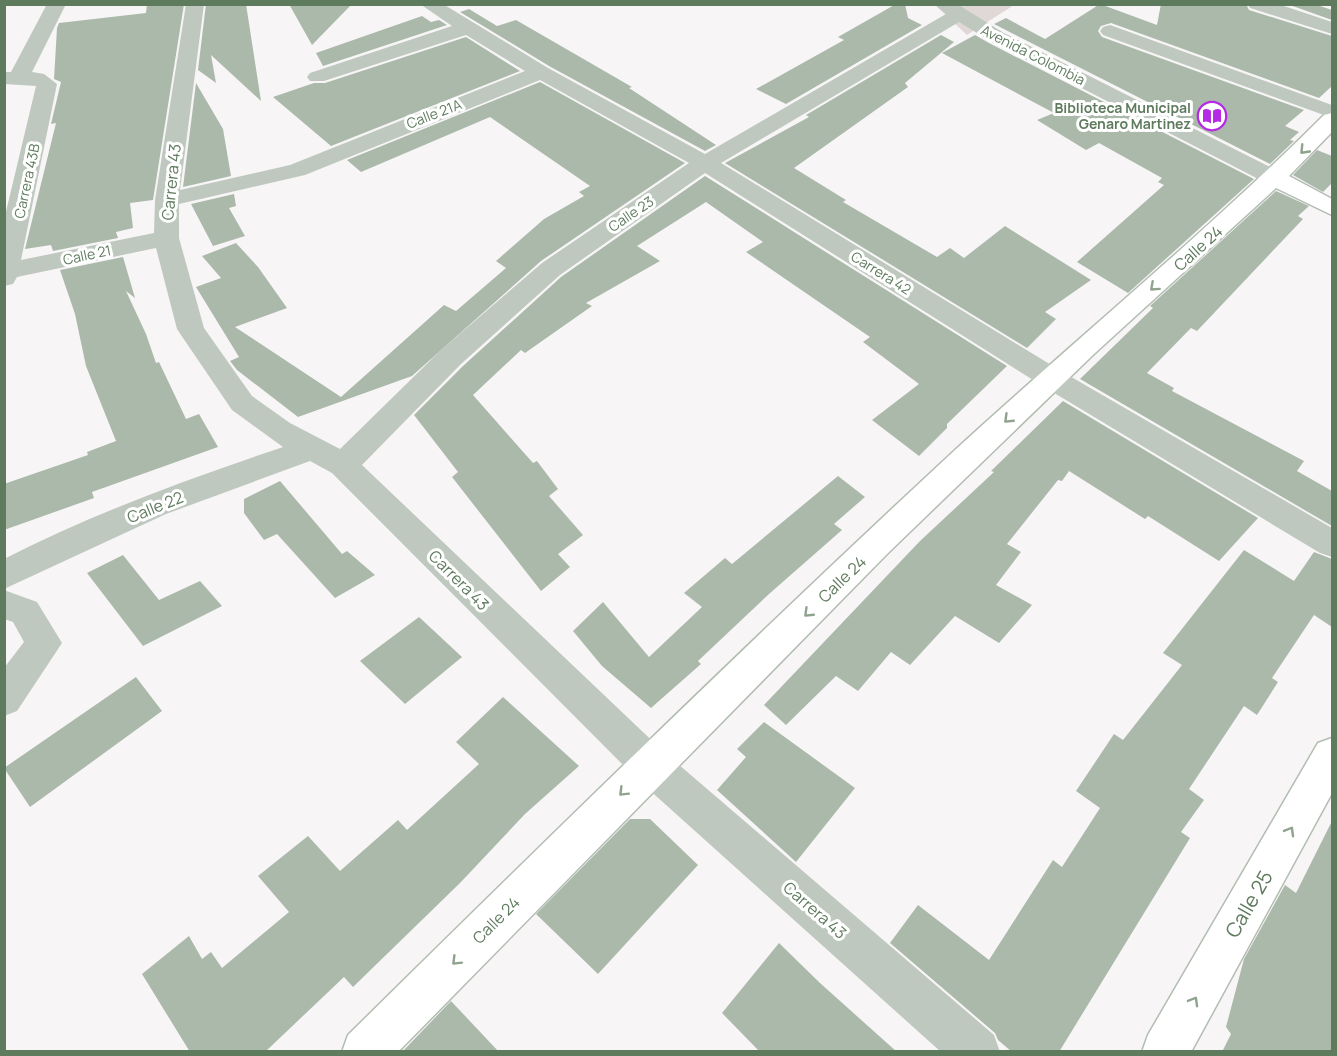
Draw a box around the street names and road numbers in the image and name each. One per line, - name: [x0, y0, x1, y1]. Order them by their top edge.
- street label: Avenida Colombia: [978, 20, 1089, 89]
- street label: Calle 21A: [404, 94, 464, 133]
- street label: Carrera 43B: [9, 141, 44, 220]
- street label: Carrera 43: [156, 143, 186, 221]
- street label: Calle 23: [604, 191, 657, 236]
- street label: Calle 24: [1169, 220, 1227, 276]
- street label: Calle 21: [61, 240, 113, 269]
- street label: Carrera 42: [848, 247, 915, 299]
- street label: Calle 22: [124, 486, 186, 528]
- street label: Carrera 43: [424, 545, 494, 615]
- street label: Calle 24: [813, 551, 871, 607]
- street label: Calle 25: [1219, 865, 1279, 942]
- street label: Carrera 43: [779, 876, 851, 944]
- street label: Calle 24: [468, 892, 524, 948]

